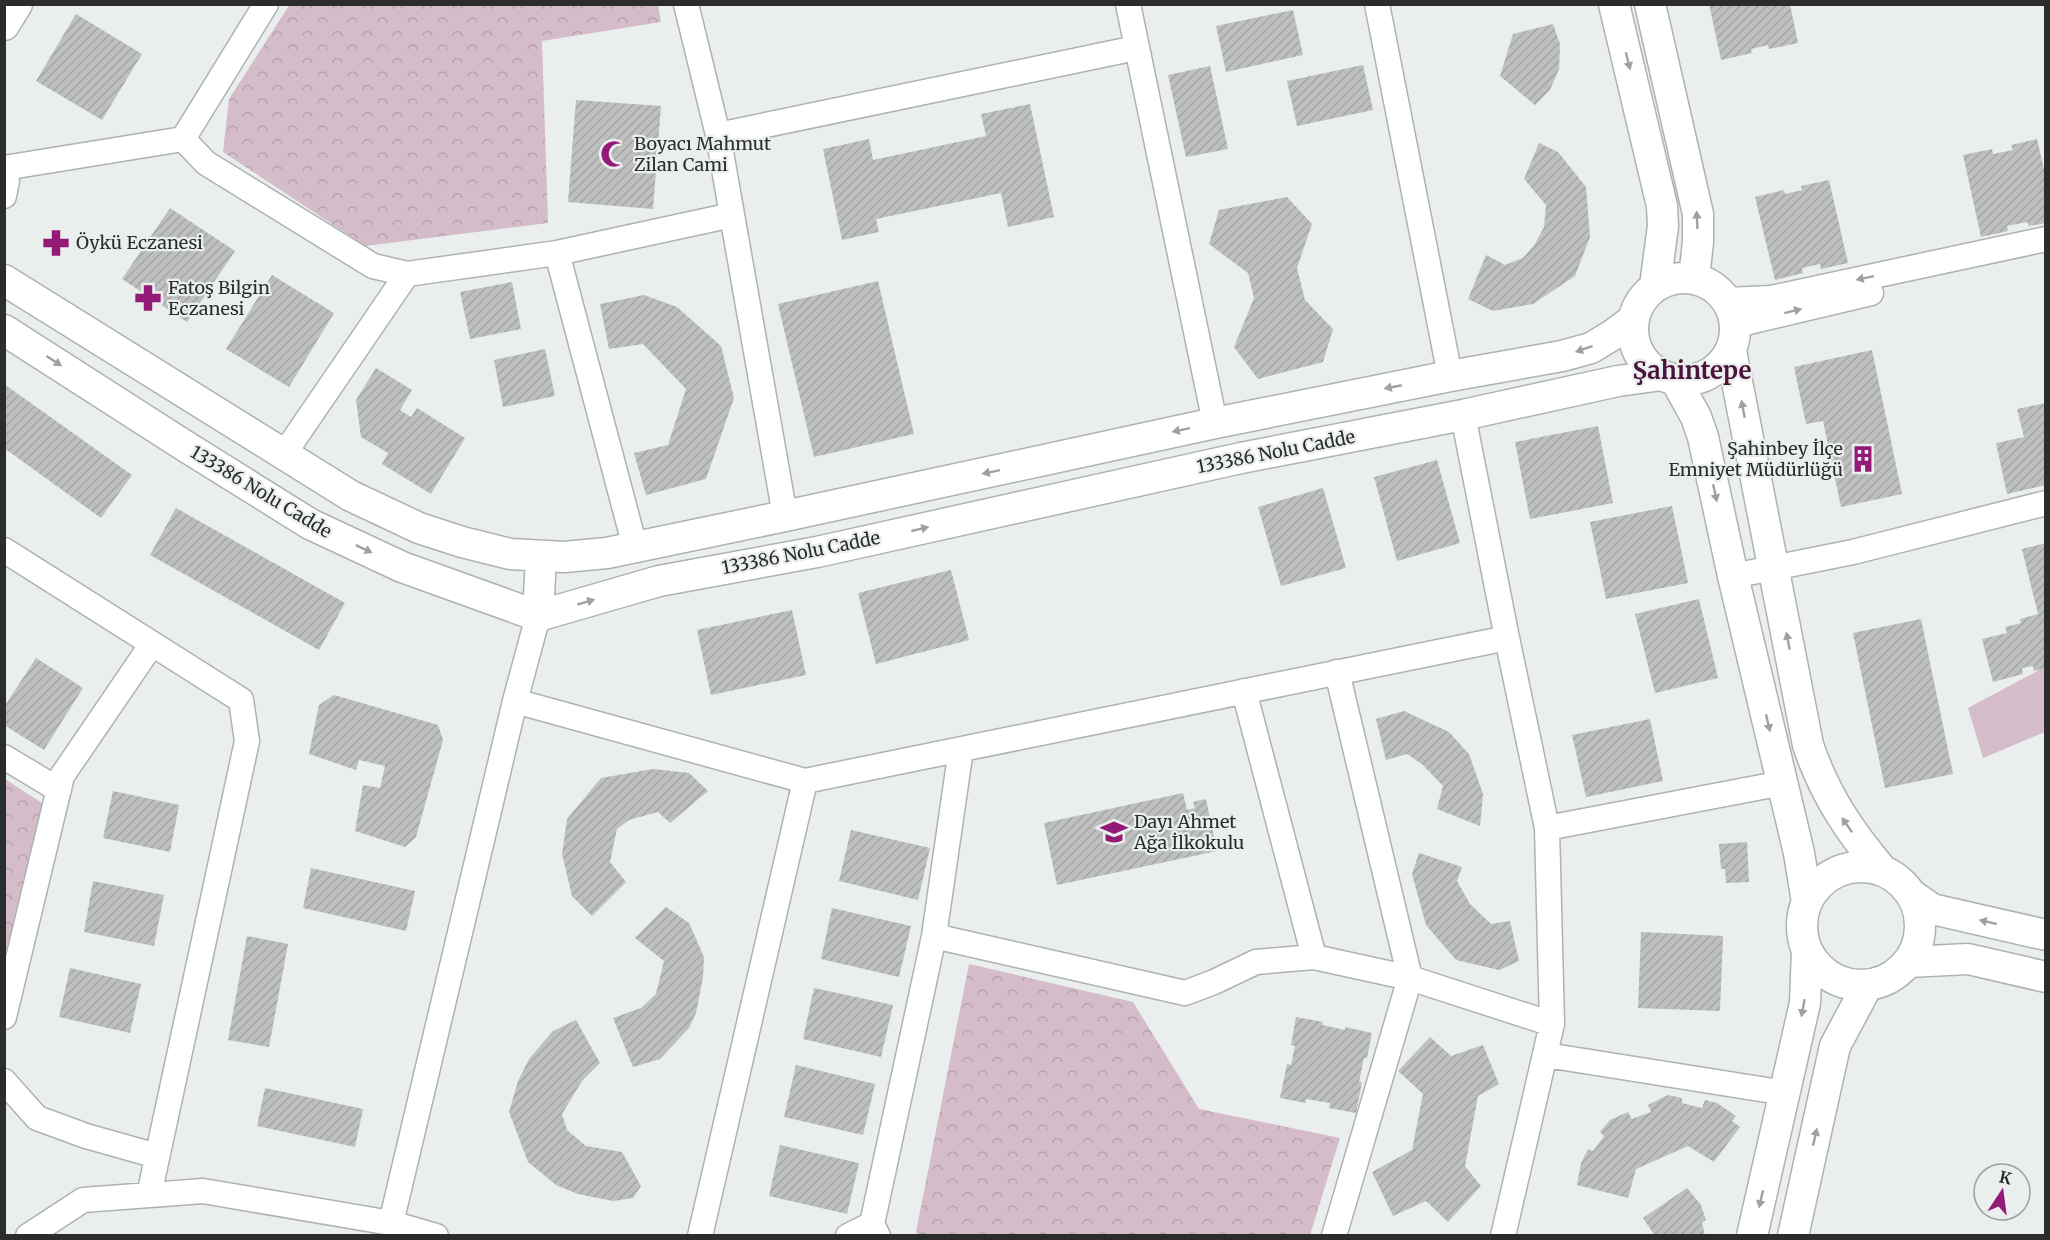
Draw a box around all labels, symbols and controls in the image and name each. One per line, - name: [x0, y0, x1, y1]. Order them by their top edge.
- one-way arrow: [1623, 52, 1633, 71]
- place label: Boyacı Mahmut Zilan Cami: [634, 132, 771, 176]
- mosque icon: Boyacı Mahmut Zilan Cami: [599, 139, 629, 169]
- one-way arrow: [1693, 210, 1702, 229]
- pharmacy icon: Öykü Eczanesi: [41, 228, 71, 258]
- place label: Öykü Eczanesi: [76, 231, 203, 254]
- one-way arrow: [1856, 273, 1874, 283]
- place label: Fatoş Bilgin Eczanesi: [168, 276, 270, 320]
- pharmacy icon: Fatoş Bilgin Eczanesi: [133, 283, 163, 313]
- one-way arrow: [1783, 306, 1802, 315]
- one-way arrow: [1575, 345, 1593, 354]
- district label: Şahintepe: [1632, 355, 1752, 386]
- one-way arrow: [45, 356, 62, 367]
- one-way arrow: [1383, 383, 1402, 392]
- one-way arrow: [1738, 399, 1747, 418]
- street label: 133386 Nolu Cadde: [1195, 425, 1357, 478]
- one-way arrow: [1172, 426, 1191, 435]
- place label: Şahinbey İlçe Emniyet Müdürlüğü: [1668, 437, 1843, 481]
- street label: 133386 Nolu Cadde: [187, 440, 336, 543]
- building icon: Şahinbey İlçe Emniyet Müdürlüğü: [1848, 444, 1878, 474]
- one-way arrow: [982, 467, 1000, 477]
- one-way arrow: [1711, 483, 1720, 502]
- one-way arrow: [910, 523, 929, 533]
- street label: 133386 Nolu Cadde: [720, 526, 882, 579]
- one-way arrow: [355, 545, 372, 554]
- one-way arrow: [577, 597, 595, 606]
- one-way arrow: [1783, 632, 1792, 651]
- one-way arrow: [1764, 714, 1774, 733]
- place label: Dayı Ahmet Ağa İlkokulu: [1133, 810, 1244, 854]
- school or university icon: Dayı Ahmet Ağa İlkokulu: [1099, 817, 1129, 847]
- one-way arrow: [1841, 818, 1853, 834]
- one-way arrow: [1979, 917, 1998, 926]
- one-way arrow: [1798, 999, 1807, 1018]
- one-way arrow: [1811, 1128, 1820, 1147]
- north arrow: [1972, 1162, 2032, 1222]
- text: K: [1997, 1166, 2013, 1188]
- one-way arrow: [1755, 1189, 1765, 1208]

